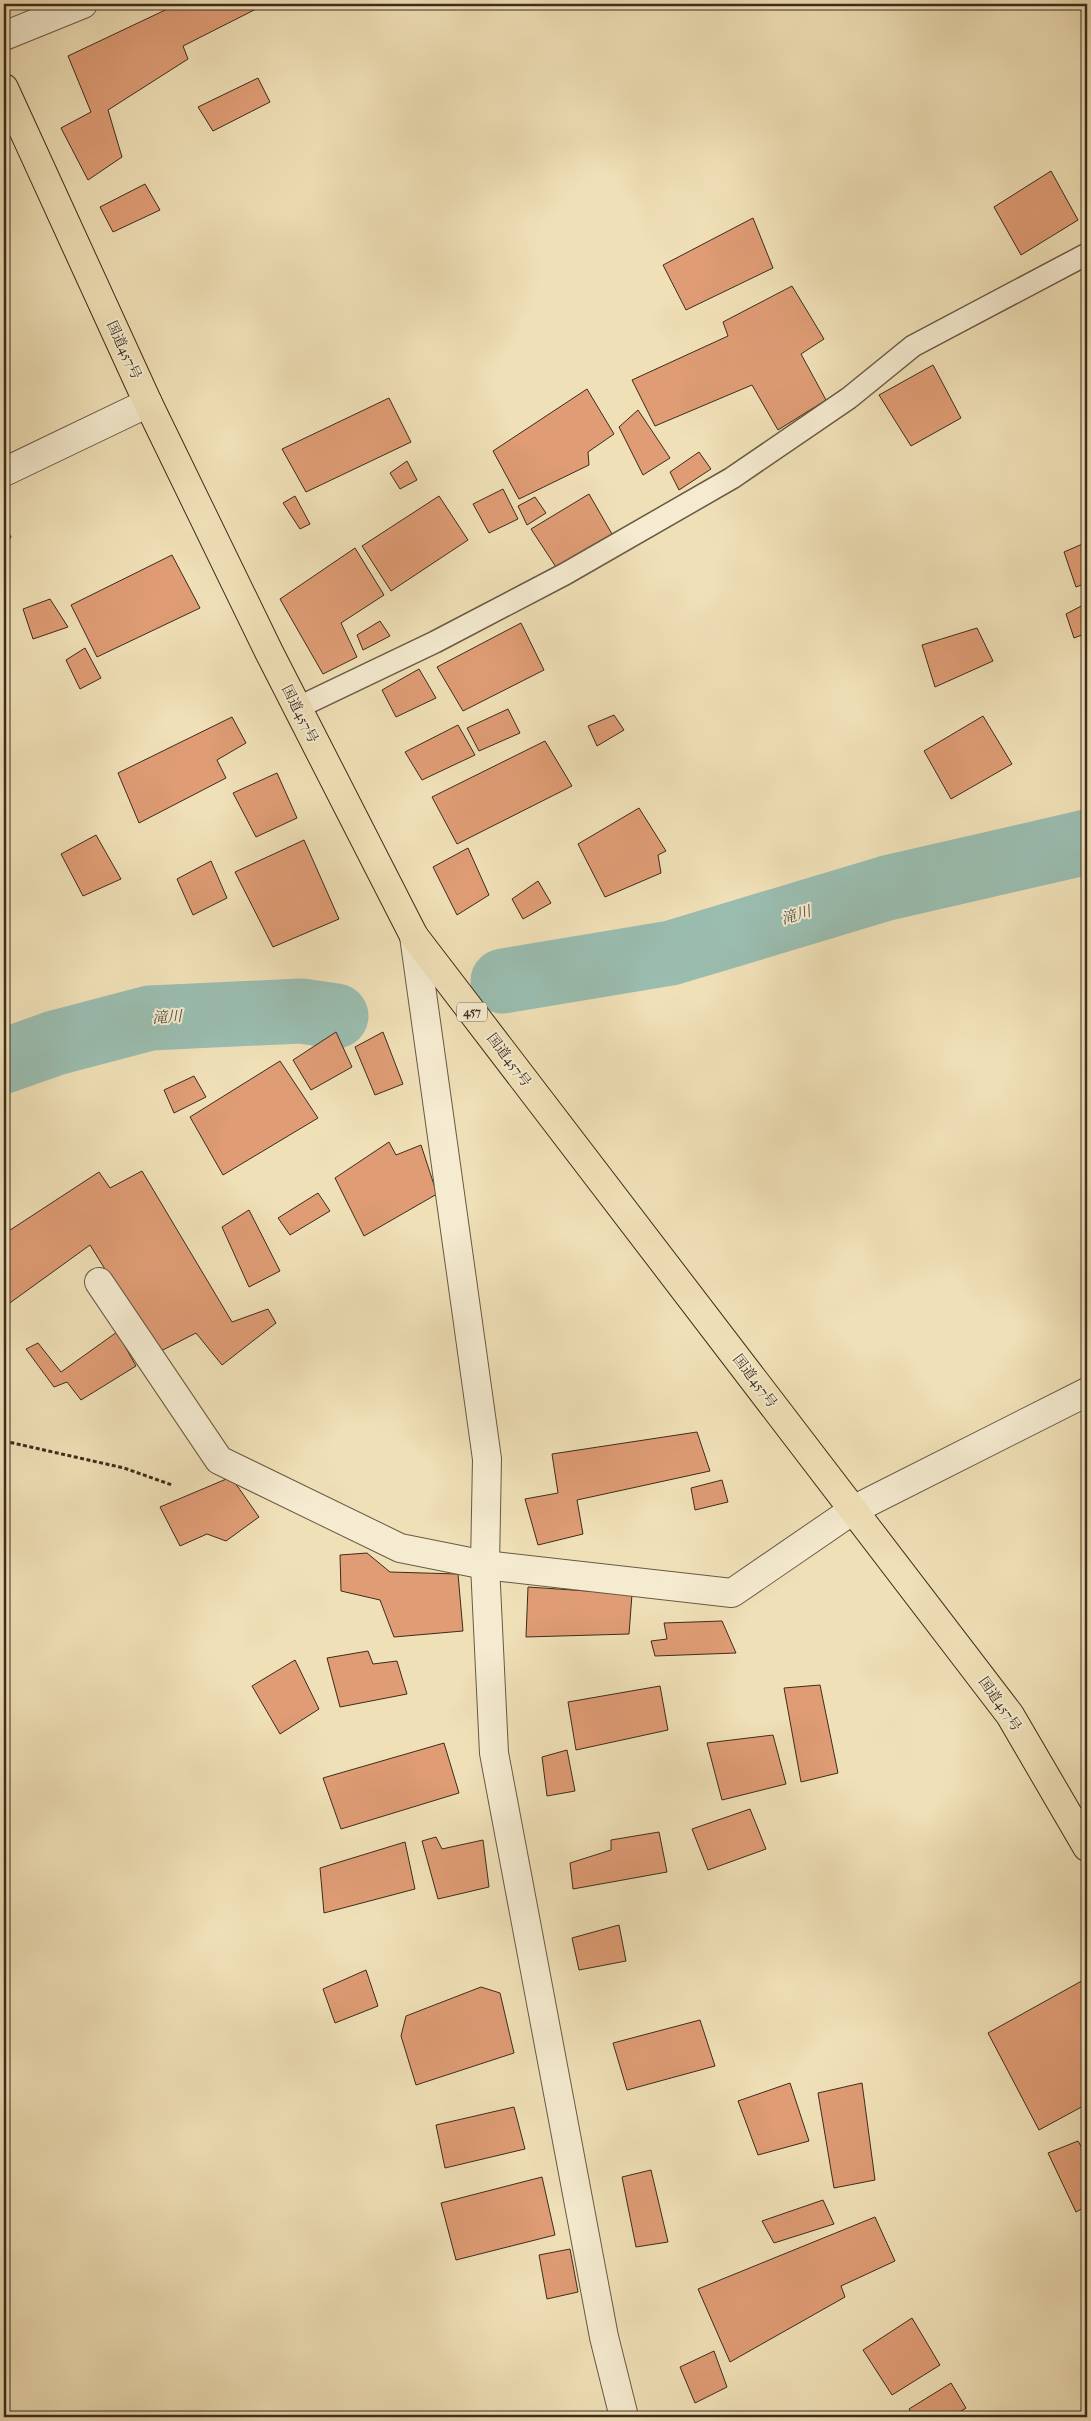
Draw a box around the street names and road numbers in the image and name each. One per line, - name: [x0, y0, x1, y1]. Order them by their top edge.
- street label: 国道457号: [103, 318, 145, 382]
- street label: 国道457号: [278, 682, 322, 746]
- road number: 457: [457, 1002, 487, 1022]
- street label: 国道457号: [483, 1030, 535, 1090]
- street label: 国道457号: [729, 1351, 781, 1411]
- street label: 国道457号: [975, 1673, 1025, 1735]

